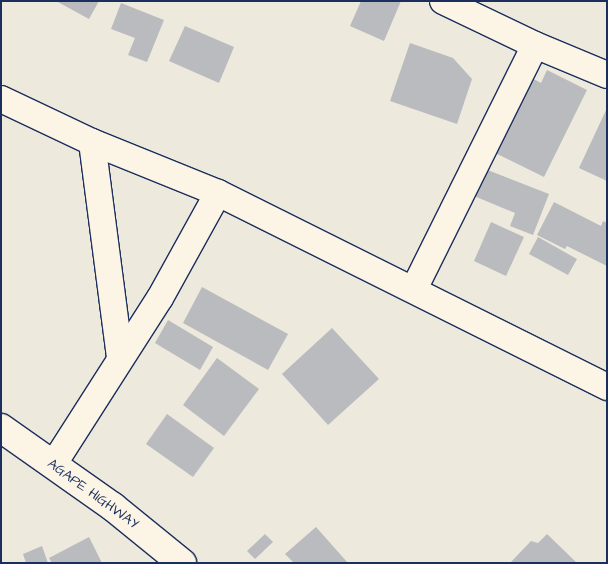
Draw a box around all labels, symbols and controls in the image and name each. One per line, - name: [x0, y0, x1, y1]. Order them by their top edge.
- street label: AGAPE HIGHWAY: [44, 455, 142, 533]

